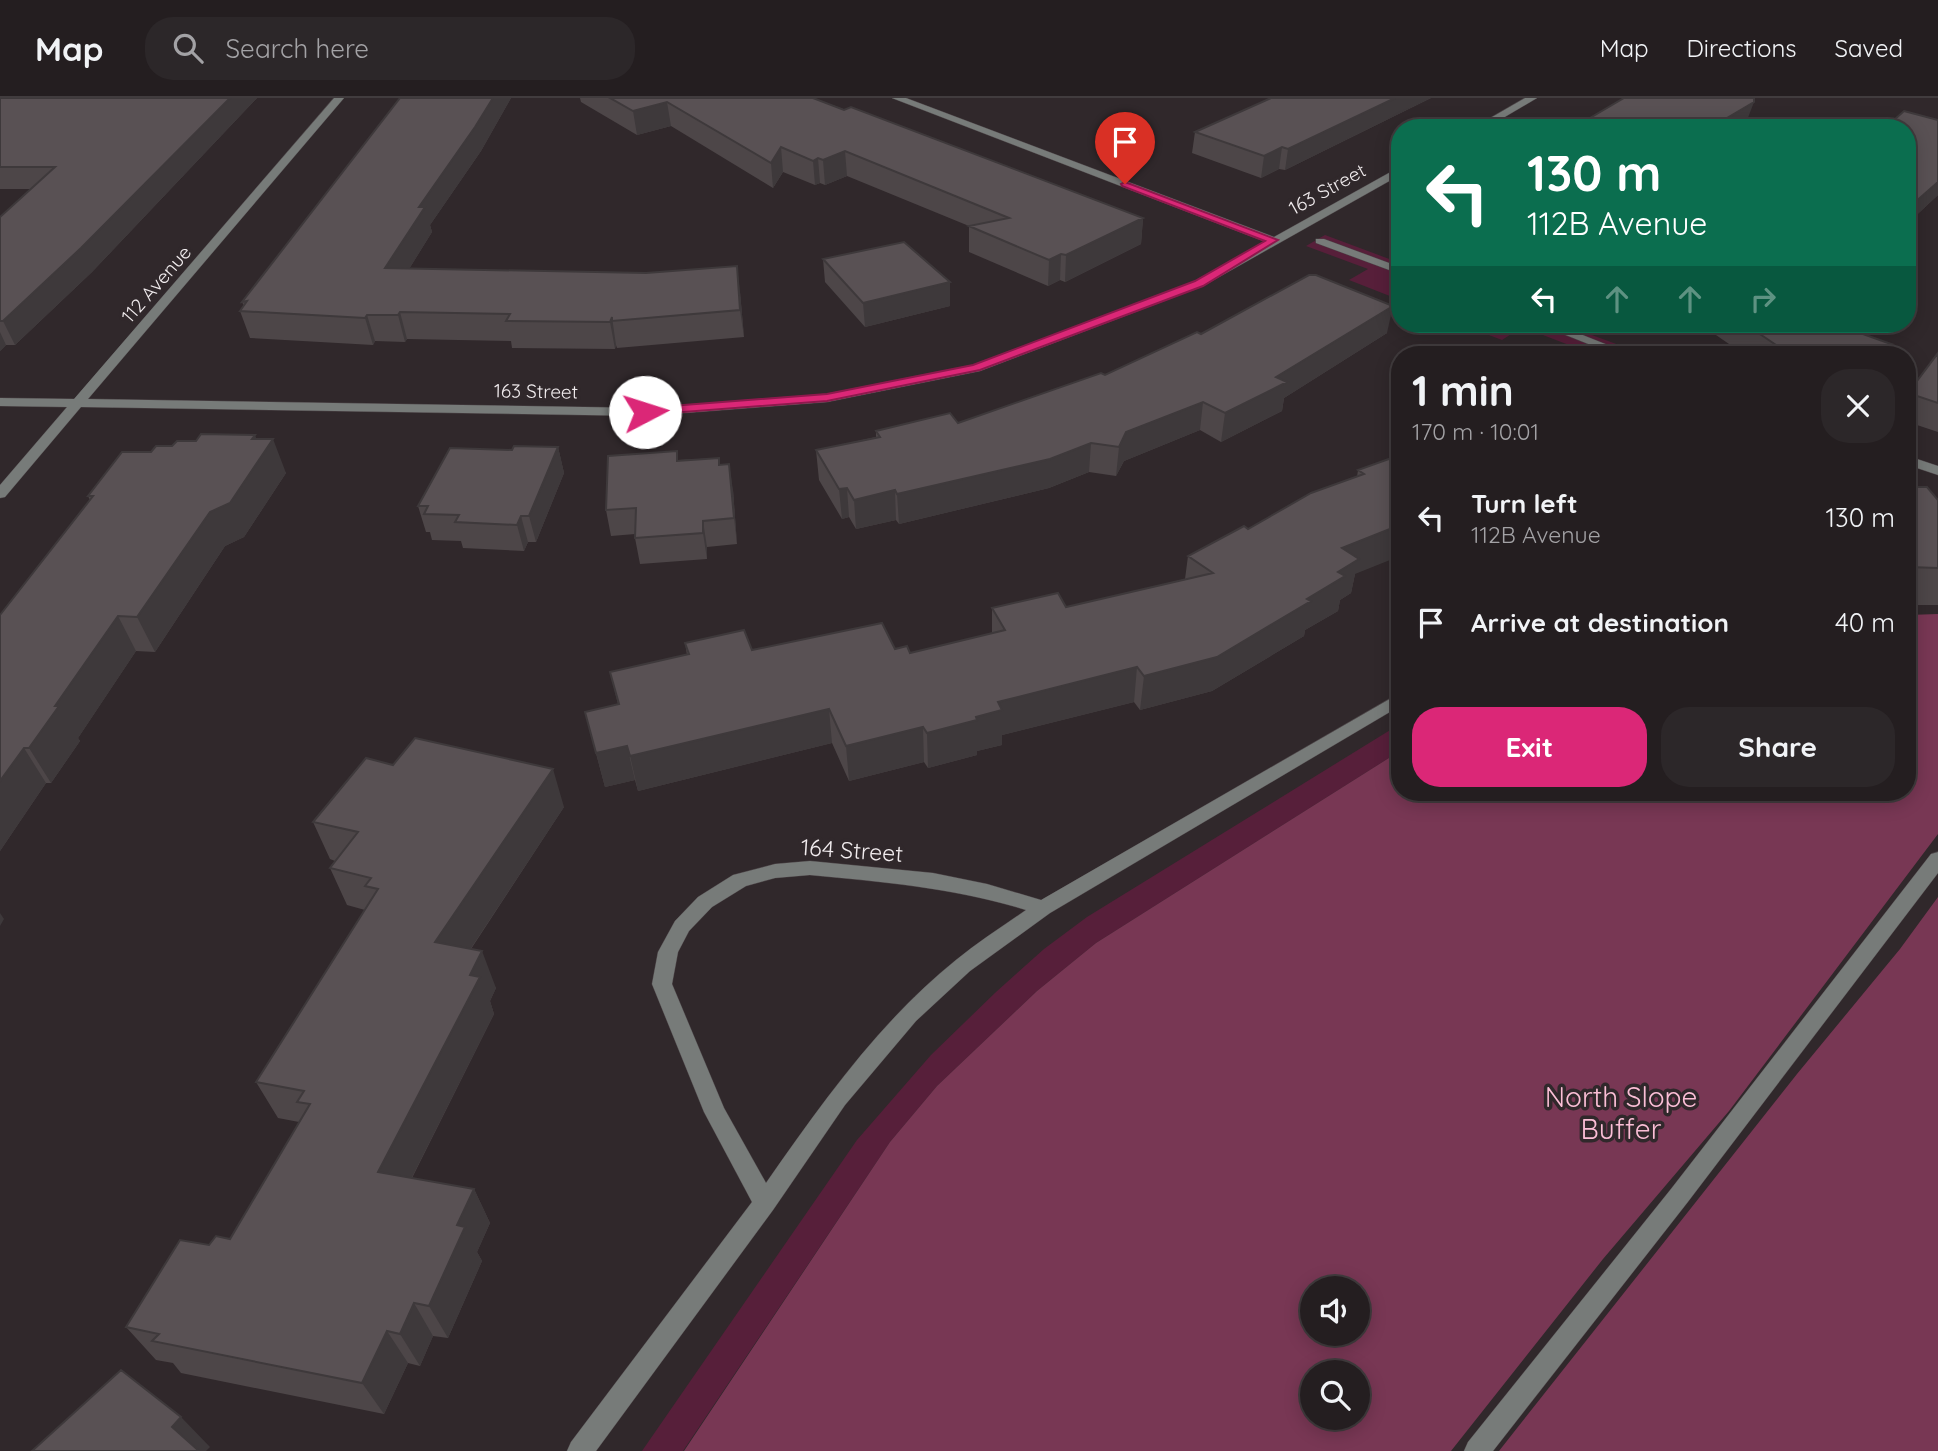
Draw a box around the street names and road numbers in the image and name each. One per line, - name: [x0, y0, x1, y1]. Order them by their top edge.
- street label: 163 Street: [1284, 158, 1370, 220]
- street label: 112 Avenue: [116, 240, 196, 328]
- street label: 163 Street: [494, 378, 578, 404]
- street label: 164 Street: [800, 832, 904, 868]

